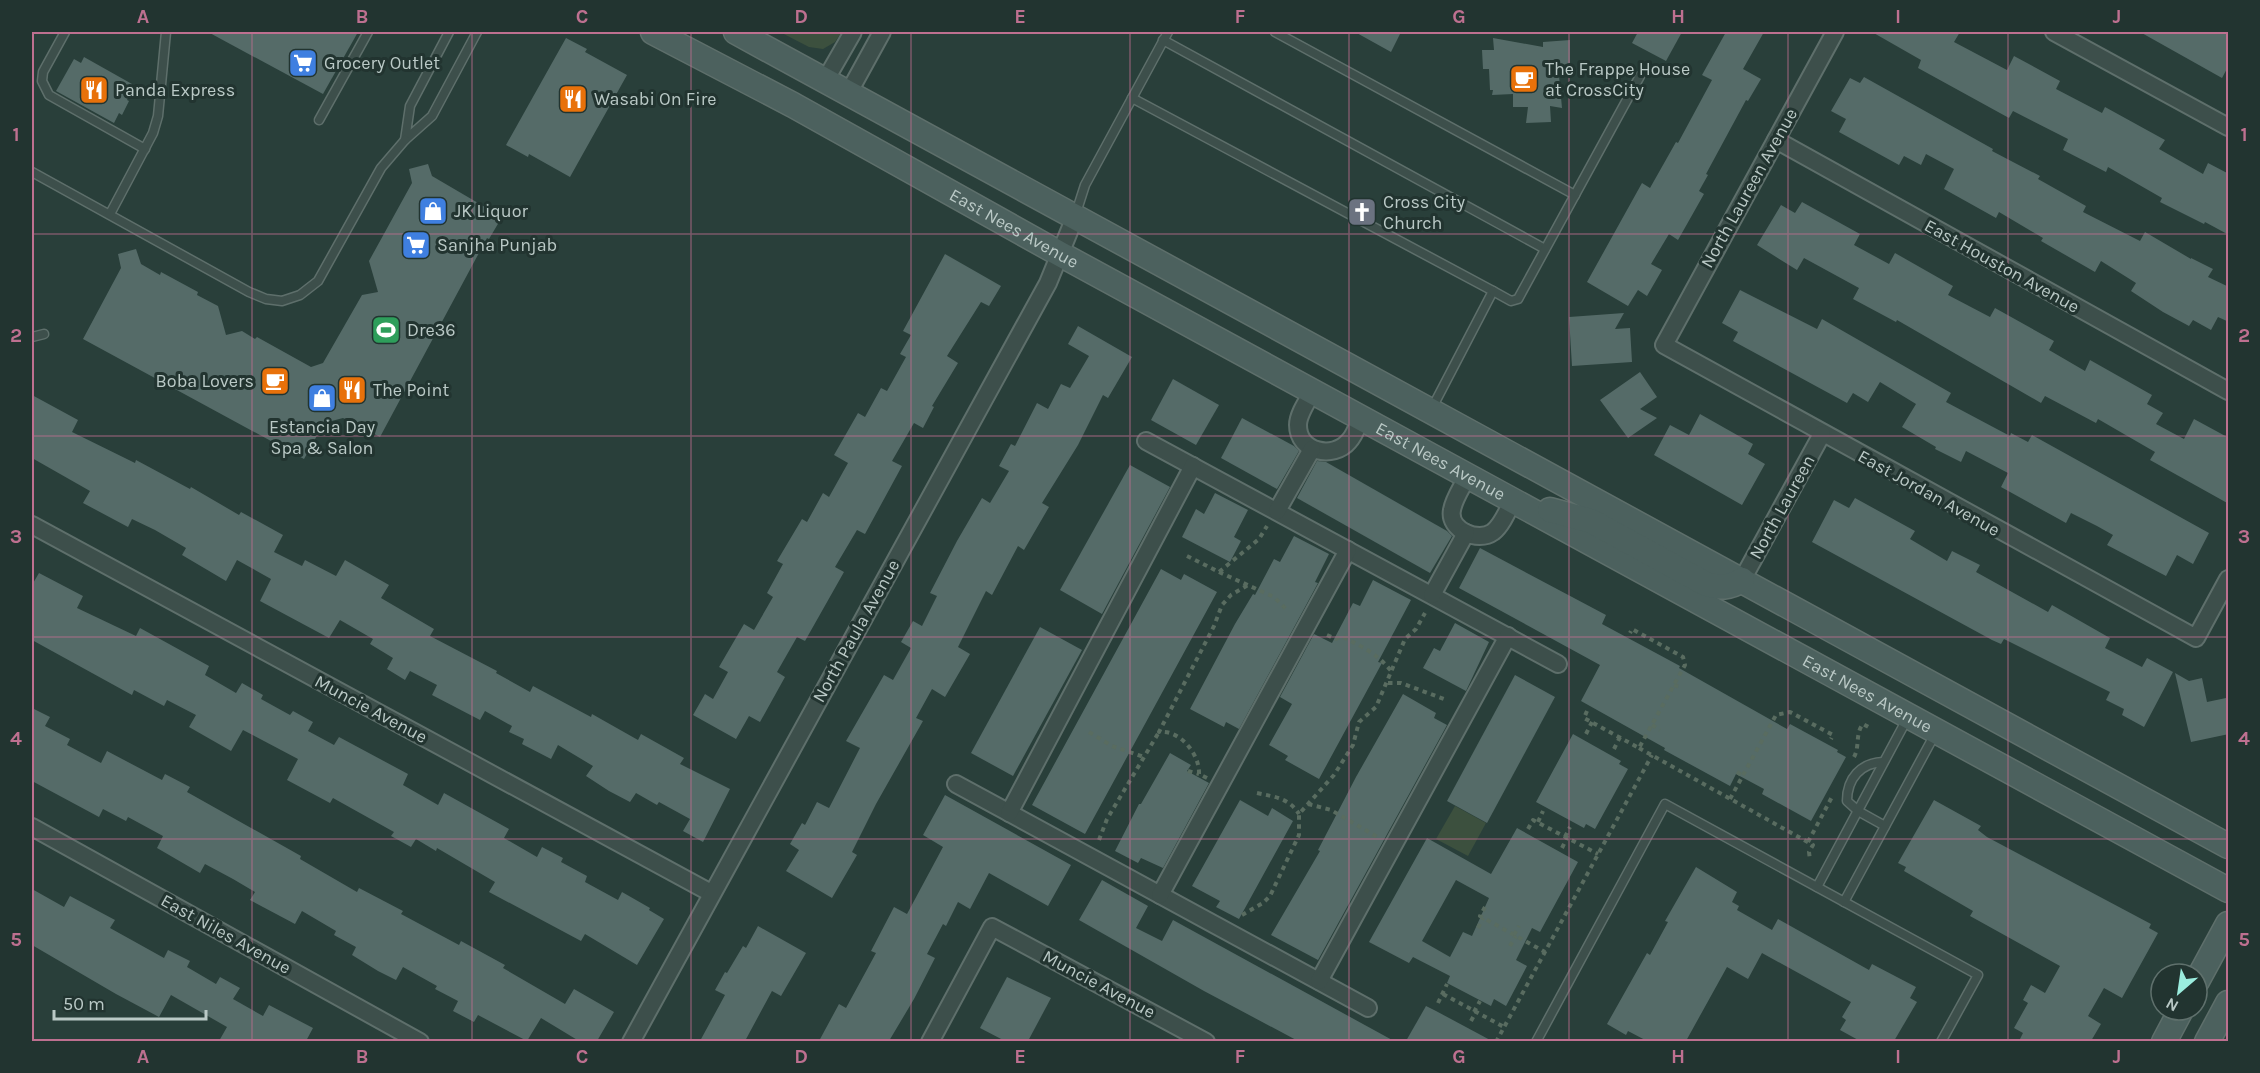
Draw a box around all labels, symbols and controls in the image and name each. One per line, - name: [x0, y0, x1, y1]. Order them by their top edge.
- text: A: [137, 5, 150, 28]
- text: B: [356, 5, 368, 28]
- text: C: [576, 5, 588, 28]
- text: D: [794, 5, 808, 28]
- text: E: [1014, 5, 1026, 28]
- text: F: [1235, 5, 1246, 28]
- text: G: [1452, 5, 1466, 28]
- text: H: [1671, 5, 1685, 28]
- text: I: [1895, 5, 1901, 28]
- text: J: [2113, 5, 2121, 28]
- supermarket icon: Grocery Outlet: [287, 47, 319, 79]
- place label: Grocery Outlet: [324, 52, 440, 74]
- place label: The Frappe House at CrossCity: [1545, 58, 1690, 101]
- cafe icon: The Frappe House at CrossCity: [1508, 63, 1540, 95]
- restaurant icon: Panda Express: [78, 74, 110, 106]
- place label: Panda Express: [115, 79, 235, 101]
- restaurant icon: Wasabi On Fire: [557, 83, 589, 115]
- place label: Wasabi On Fire: [594, 88, 716, 110]
- street label: North Laureen Avenue: [1696, 104, 1802, 272]
- text: 1: [12, 123, 20, 146]
- text: 1: [2240, 123, 2248, 146]
- street label: East Nees Avenue: [946, 184, 1082, 273]
- place label: Cross City Church: [1383, 191, 1466, 234]
- shop icon: JK Liquor: [417, 195, 449, 227]
- church icon: Cross City Church: [1346, 196, 1378, 228]
- place label: JK Liquor: [454, 200, 529, 222]
- street label: East Houston Avenue: [1921, 214, 2083, 318]
- supermarket icon: Sanjha Punjab: [400, 229, 432, 261]
- place label: Sanjha Punjab: [437, 234, 557, 256]
- sports icon: Dre36: [370, 314, 402, 346]
- place label: Dre36: [407, 319, 456, 341]
- text: 2: [10, 324, 22, 347]
- text: 2: [2238, 324, 2250, 347]
- cafe icon: Boba Lovers: [259, 365, 291, 397]
- place label: Boba Lovers: [156, 370, 254, 392]
- restaurant icon: The Point: [336, 374, 368, 406]
- place label: The Point: [373, 379, 449, 401]
- shop icon: Estancia Day Spa & Salon: [306, 382, 338, 414]
- place label: Estancia Day Spa & Salon: [269, 416, 376, 459]
- street label: East Nees Avenue: [1372, 417, 1509, 505]
- street label: East Jordan Avenue: [1854, 445, 2004, 541]
- street label: North Laureen: [1744, 451, 1820, 563]
- text: 3: [10, 525, 22, 548]
- text: 3: [2238, 525, 2250, 548]
- street label: North Paula Avenue: [808, 556, 904, 706]
- street label: East Nees Avenue: [1799, 649, 1936, 738]
- street label: Muncie Avenue: [311, 670, 431, 748]
- text: 4: [10, 727, 22, 750]
- text: 4: [2238, 727, 2250, 750]
- street label: East Niles Avenue: [157, 889, 295, 979]
- text: 5: [10, 928, 22, 951]
- text: 5: [2238, 928, 2250, 951]
- street label: Muncie Avenue: [1039, 945, 1159, 1023]
- north arrow: [2149, 962, 2209, 1022]
- scale bar: [54, 983, 206, 1021]
- text: 50 m: [63, 993, 105, 1015]
- text: N: [2162, 994, 2182, 1016]
- text: A: [137, 1045, 150, 1068]
- text: B: [356, 1045, 368, 1068]
- text: C: [576, 1045, 588, 1068]
- text: D: [794, 1045, 808, 1068]
- text: E: [1014, 1045, 1026, 1068]
- text: F: [1235, 1045, 1246, 1068]
- text: G: [1452, 1045, 1466, 1068]
- text: H: [1671, 1045, 1685, 1068]
- text: I: [1895, 1045, 1901, 1068]
- text: J: [2113, 1045, 2121, 1068]

